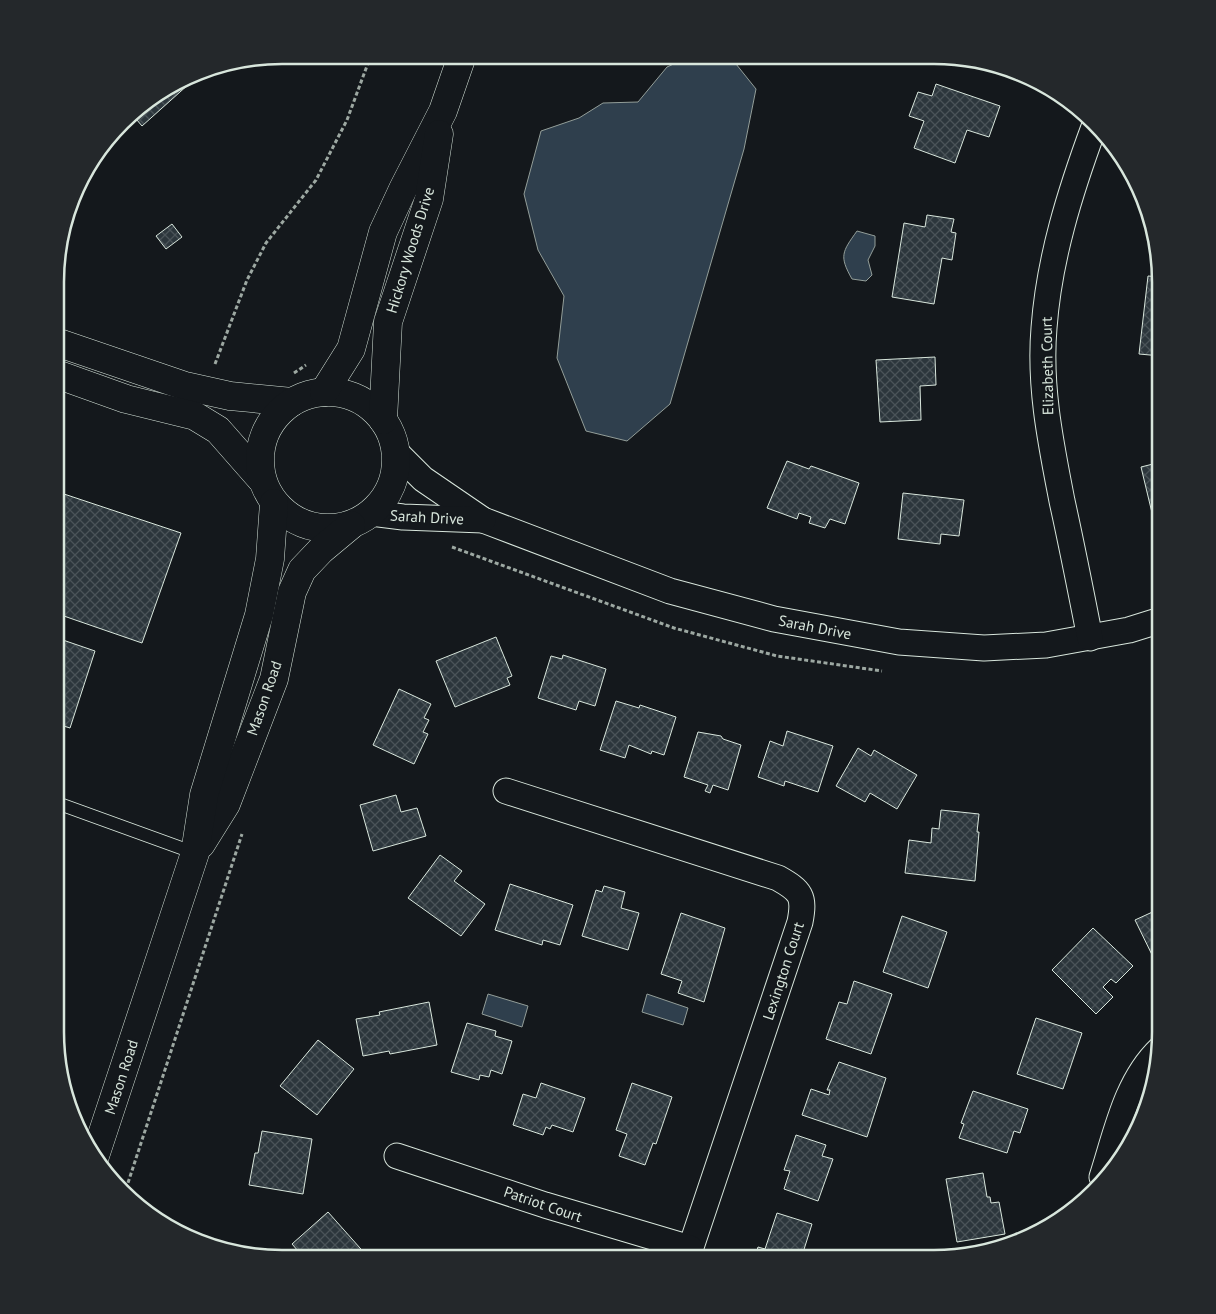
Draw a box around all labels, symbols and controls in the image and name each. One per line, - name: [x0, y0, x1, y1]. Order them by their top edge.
- street label: Hickory Woods Drive: [382, 185, 438, 315]
- street label: Elizabeth Court: [1037, 317, 1057, 415]
- street label: Sarah Drive: [390, 506, 464, 528]
- street label: Sarah Drive: [777, 611, 853, 643]
- street label: Mason Road: [242, 658, 286, 738]
- street label: Lexington Court: [758, 920, 808, 1022]
- street label: Mason Road: [100, 1037, 142, 1117]
- street label: Patriot Court: [501, 1182, 585, 1226]

